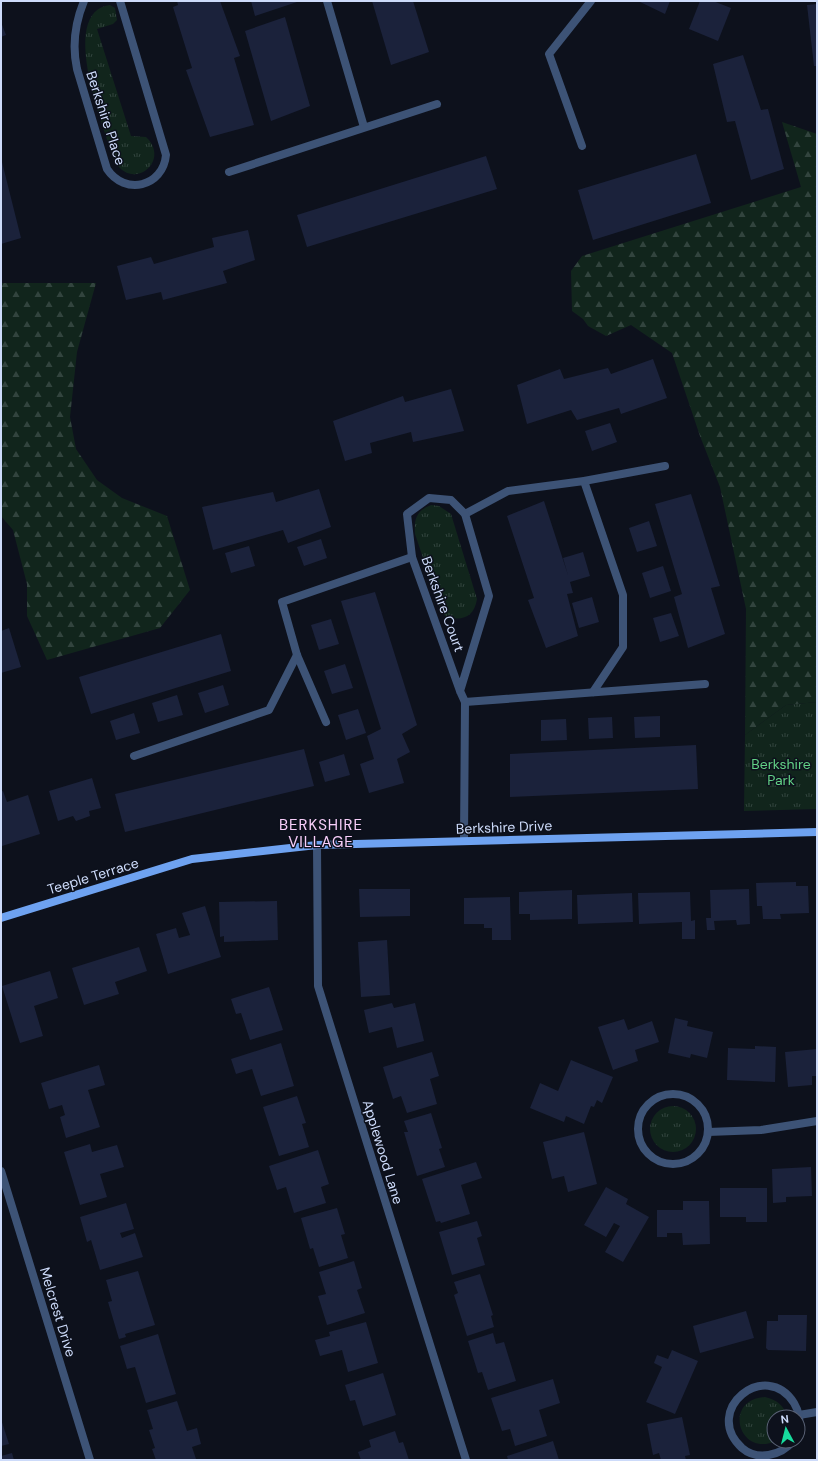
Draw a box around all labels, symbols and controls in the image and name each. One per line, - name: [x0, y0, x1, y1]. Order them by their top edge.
- street label: Berkshire Place: [82, 69, 130, 167]
- street label: Berkshire Court: [417, 554, 469, 654]
- park label: Berkshire Park: [751, 755, 811, 789]
- district label: BERKSHIRE VILLAGE: [279, 815, 363, 852]
- street label: Berkshire Drive: [456, 816, 553, 838]
- street label: Teeple Terrace: [45, 854, 141, 898]
- street label: Applewood Lane: [359, 1098, 407, 1206]
- street label: Melcrest Drive: [36, 1265, 80, 1359]
- north arrow: [766, 1409, 806, 1449]
- text: N: [780, 1412, 790, 1427]

